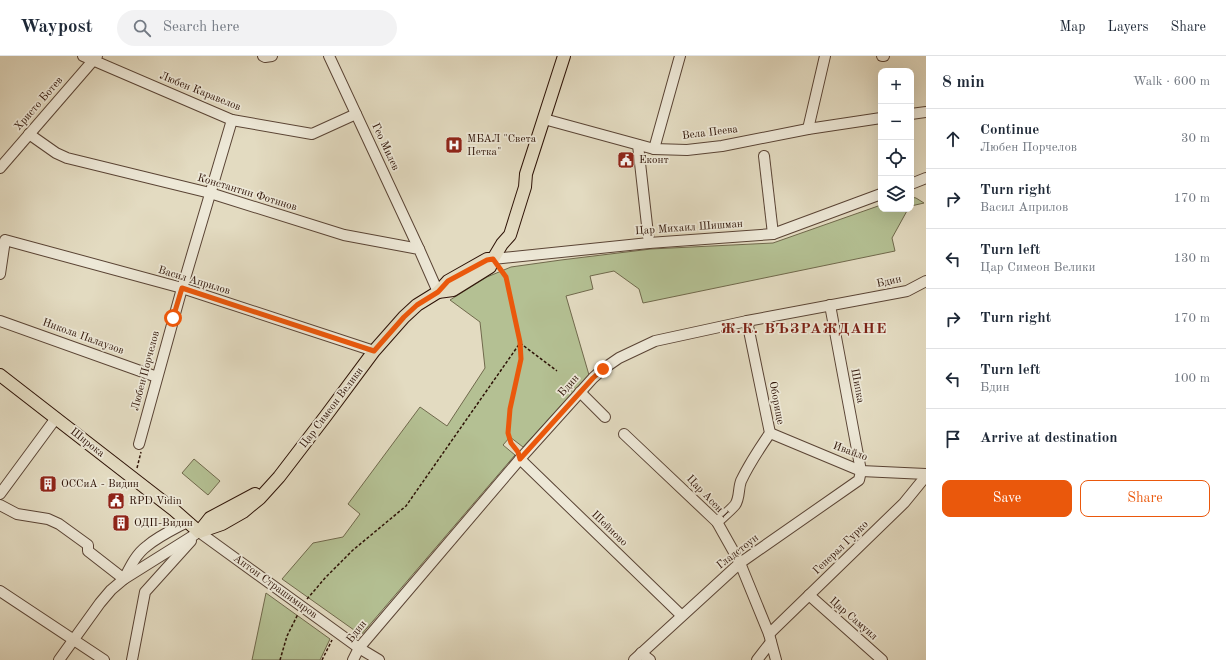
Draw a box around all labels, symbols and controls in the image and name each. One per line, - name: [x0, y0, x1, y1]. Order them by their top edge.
- search box: [117, 10, 397, 46]
- icon: search: [131, 17, 153, 39]
- text: Waypost: [20, 18, 93, 37]
- text: Search here: [163, 20, 239, 35]
- text: Map: [1060, 20, 1086, 34]
- text: Layers: [1108, 20, 1149, 34]
- text: Share: [1171, 20, 1206, 34]
- map controls: [878, 68, 914, 212]
- button: +: [878, 68, 914, 104]
- street label: Любен Каравелов: [158, 71, 242, 113]
- text: 8 min: [942, 74, 985, 91]
- street label: Христо Ботев: [13, 75, 65, 133]
- text: Walk · 600 m: [1133, 75, 1210, 88]
- button: −: [878, 104, 914, 140]
- street label: Гео Милев: [369, 122, 401, 172]
- text: Continue: [980, 123, 1039, 138]
- street label: Вела Пеева: [681, 124, 739, 142]
- icon: ahead: [942, 128, 964, 150]
- text: 30 m: [1181, 132, 1210, 145]
- place label: МБАЛ "Света Петка": [467, 134, 537, 158]
- hospital icon: МБАЛ "Света Петка": [444, 135, 464, 155]
- button: locate: [878, 140, 914, 176]
- text: Любен Порчелов: [980, 141, 1077, 154]
- public building icon: Еконт: [616, 150, 636, 170]
- place label: Еконт: [639, 155, 669, 166]
- street label: Константин Фотинов: [196, 173, 298, 213]
- button: layers: [878, 176, 914, 212]
- text: Turn right: [980, 183, 1051, 198]
- icon: right: [942, 188, 964, 210]
- text: 170 m: [1173, 192, 1210, 205]
- text: Васил Априлов: [980, 201, 1068, 214]
- street label: Цар Михаил Шишман: [635, 219, 743, 237]
- text: Turn left: [980, 243, 1040, 258]
- icon: left: [942, 248, 964, 270]
- text: 130 m: [1173, 252, 1210, 265]
- text: Цар Симеон Велики: [980, 261, 1096, 274]
- street label: Васил Априлов: [157, 265, 231, 297]
- street label: Бдин: [876, 274, 902, 290]
- icon: right: [942, 308, 964, 330]
- route start: [164, 309, 182, 327]
- text: Turn right: [980, 311, 1051, 326]
- text: 170 m: [1173, 312, 1210, 325]
- street label: Никола Палаузов: [41, 317, 125, 357]
- district label: Ж.К. ВЪЗРАЖДАНЕ: [721, 322, 887, 337]
- street label: Любен Порчелов: [130, 330, 162, 412]
- route end: [594, 360, 612, 378]
- text: Turn left: [980, 363, 1040, 378]
- street label: Цар Симеон Велики: [298, 366, 366, 450]
- street label: Шипка: [848, 368, 866, 405]
- icon: left: [942, 368, 964, 390]
- text: 100 m: [1173, 372, 1210, 385]
- street label: Бдин: [557, 373, 581, 399]
- street label: Оборище: [766, 381, 786, 425]
- text: Бдин: [980, 381, 1010, 394]
- street label: Широка: [68, 426, 107, 460]
- icon: arrive: [942, 428, 964, 450]
- text: Arrive at destination: [980, 431, 1118, 446]
- street label: Ивайло: [831, 441, 869, 463]
- street label: Цар Асен I: [684, 473, 730, 521]
- building icon: ОССиА - Видин: [38, 474, 58, 494]
- place label: ОССиА - Видин: [61, 479, 139, 490]
- button: Save: [942, 480, 1072, 517]
- button: Share: [1080, 480, 1210, 517]
- public building icon: RPD Vidin: [106, 491, 126, 511]
- place label: RPD Vidin: [129, 496, 182, 507]
- street label: Шейново: [589, 509, 629, 549]
- building icon: ОДП-Видин: [111, 513, 131, 533]
- place label: ОДП-Видин: [134, 518, 193, 529]
- street label: Генерал Гурко: [811, 519, 871, 577]
- street label: Гладстоун: [715, 532, 761, 572]
- street label: Антон Страшимиров: [231, 553, 319, 621]
- street label: Цар Самуил: [827, 595, 879, 643]
- street label: Бдин: [345, 619, 369, 645]

